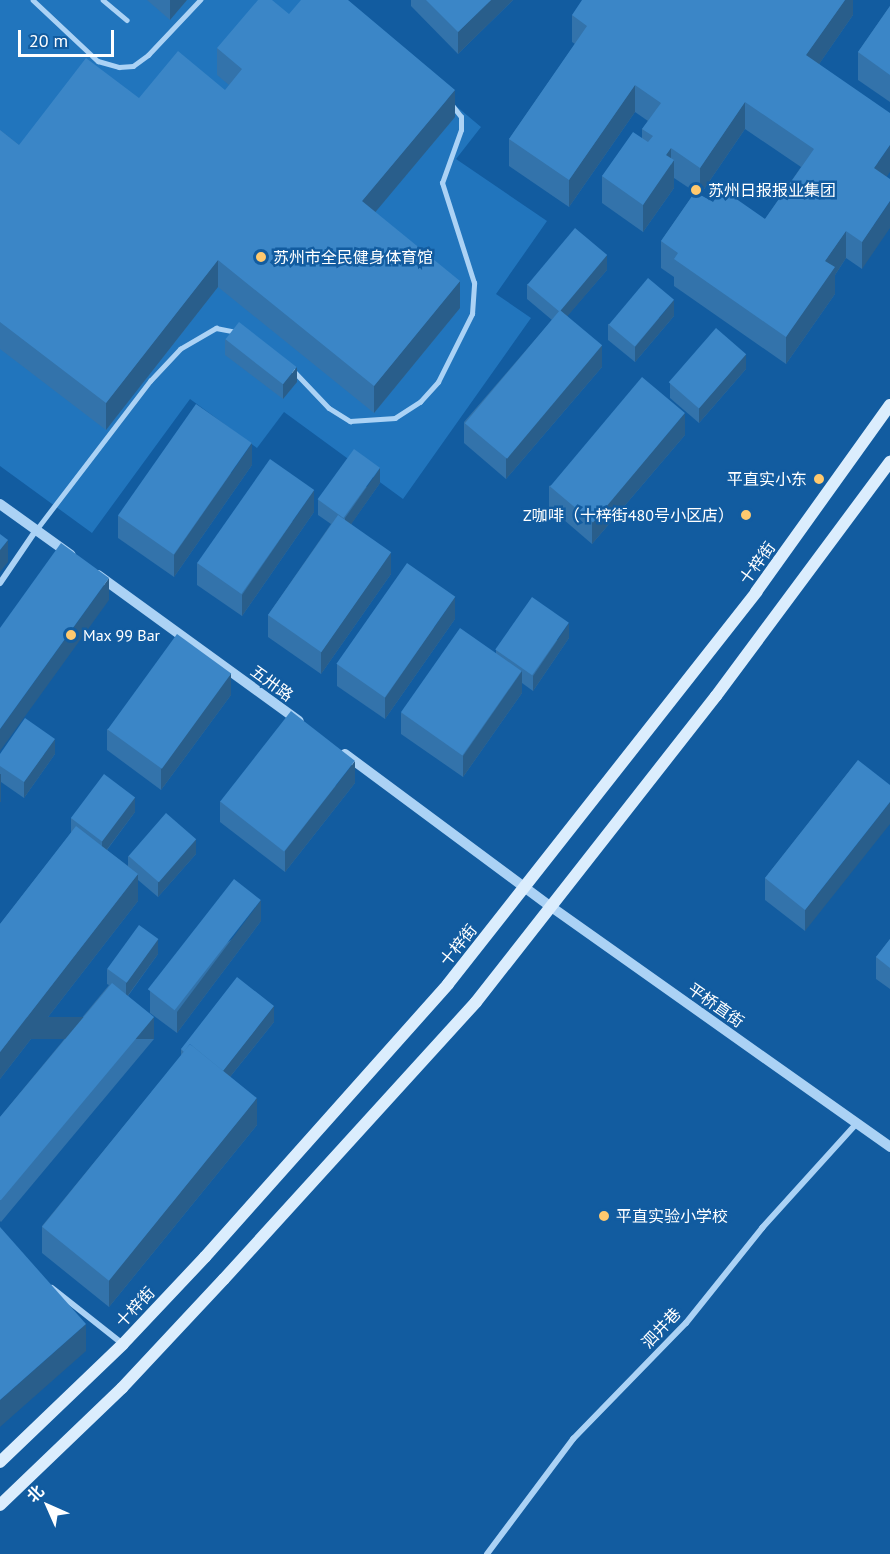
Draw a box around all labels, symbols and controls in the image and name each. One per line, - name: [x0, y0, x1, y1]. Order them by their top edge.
- scale bar: [21, 18, 117, 56]
- text: 20 m: [29, 29, 68, 52]
- place label: 苏州日报报业集团: [708, 180, 836, 200]
- marker: 苏州日报报业集团: [689, 183, 703, 197]
- place label: 苏州市全民健身体育馆: [273, 247, 433, 267]
- marker: 苏州市全民健身体育馆: [254, 250, 268, 264]
- place label: 平直实小东: [727, 469, 807, 489]
- marker: 平直实小东: [812, 472, 826, 486]
- place label: Z咖啡（十梓街480号小区店）: [523, 505, 734, 525]
- marker: Z咖啡（十梓街480号小区店）: [739, 508, 753, 522]
- street label: 十梓街: [735, 538, 779, 588]
- place label: Max 99 Bar: [83, 625, 161, 645]
- marker: Max 99 Bar: [64, 628, 78, 642]
- street label: 五卅路: [247, 661, 297, 705]
- street label: 十梓街: [435, 920, 481, 970]
- street label: 平桥直街: [684, 979, 748, 1031]
- place label: 平直实验小学校: [616, 1206, 728, 1226]
- marker: 平直实验小学校: [597, 1209, 611, 1223]
- street label: 十梓街: [112, 1283, 158, 1331]
- street label: 泗井巷: [638, 1304, 684, 1352]
- north arrow: [18, 1476, 78, 1536]
- text: 北: [23, 1481, 48, 1506]

